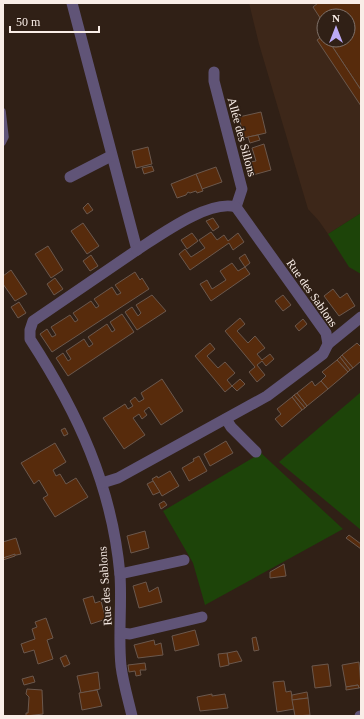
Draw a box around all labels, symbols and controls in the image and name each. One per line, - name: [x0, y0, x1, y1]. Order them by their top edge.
- scale bar: [10, 8, 99, 34]
- north arrow: [316, 8, 356, 48]
- text: N: [332, 12, 340, 24]
- text: 50 m: [16, 15, 41, 29]
- street label: Allée des Sillons: [225, 96, 259, 178]
- street label: Rue des Sablons: [284, 256, 341, 330]
- street label: Rue des Sablons: [95, 546, 115, 626]

